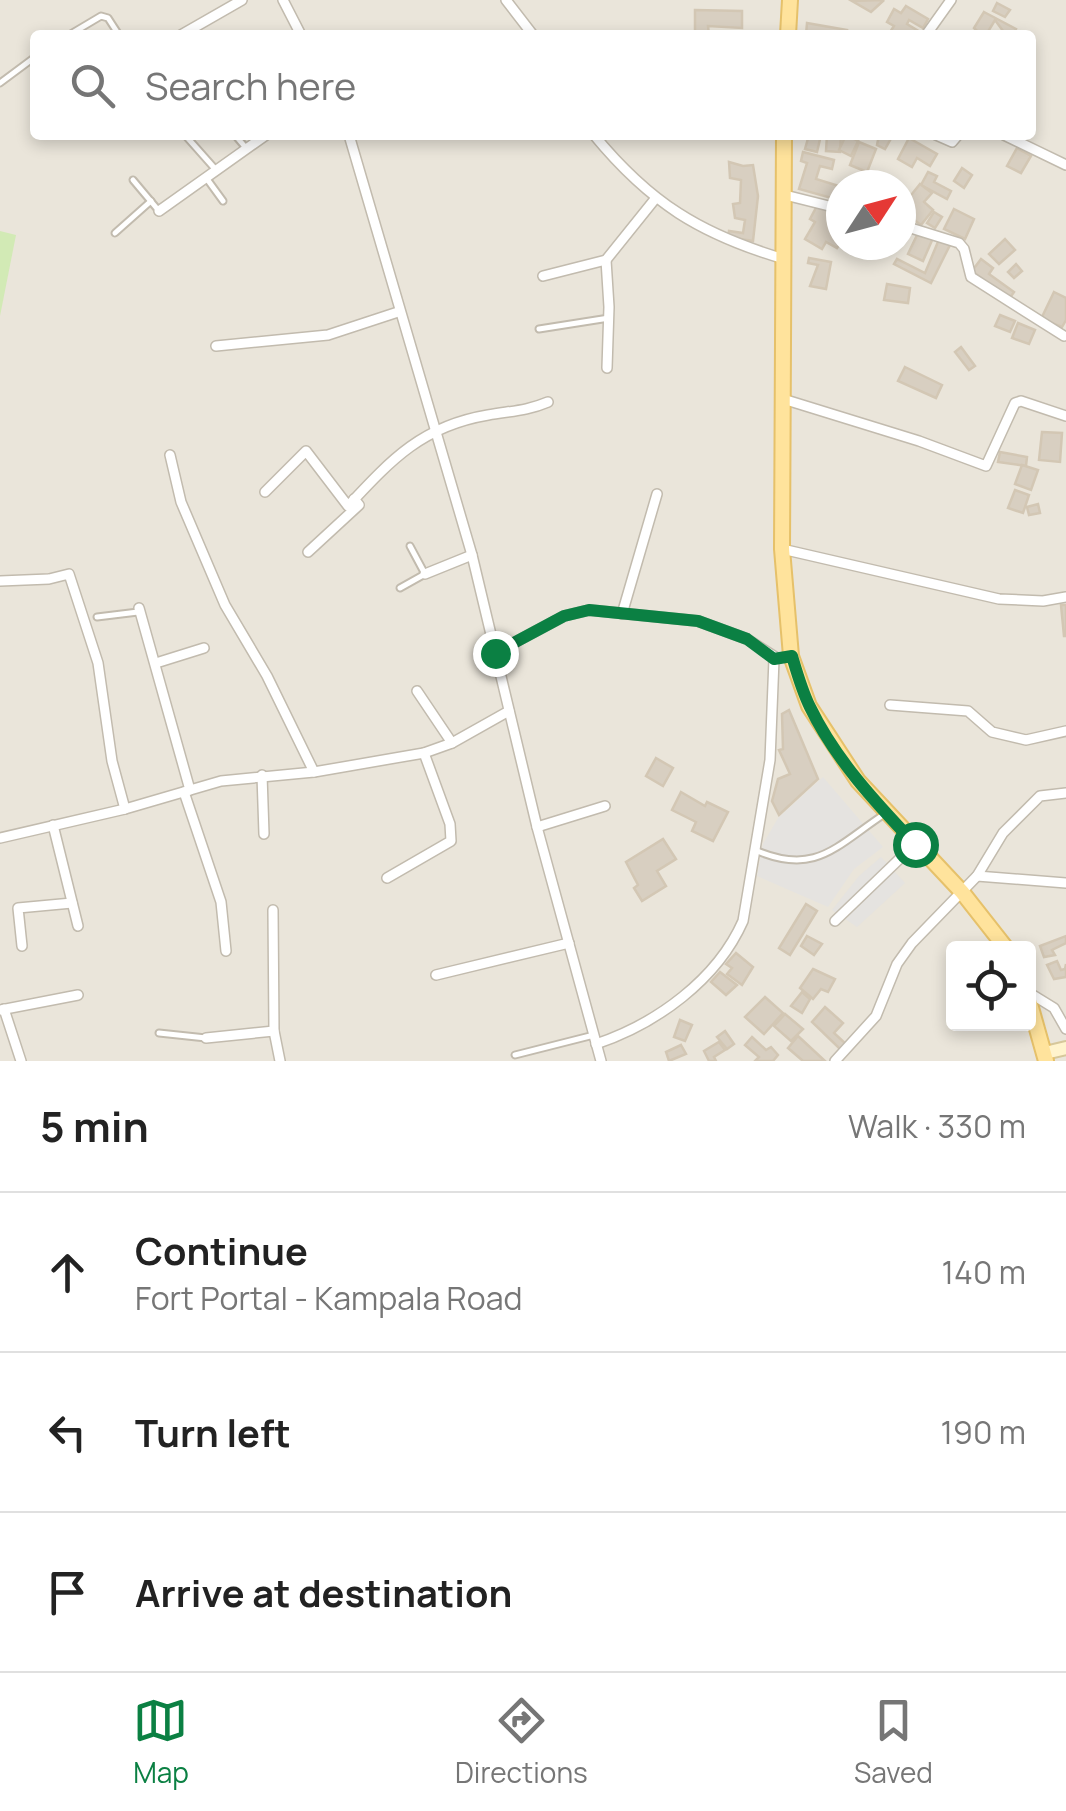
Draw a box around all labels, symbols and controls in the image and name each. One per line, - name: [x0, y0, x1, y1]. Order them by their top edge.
- search box: [30, 30, 1036, 140]
- icon: search: [65, 58, 120, 113]
- text: Search here: [145, 59, 356, 111]
- north arrow: [826, 170, 916, 260]
- route end: [473, 631, 519, 677]
- route start: [893, 822, 939, 868]
- map controls: [946, 941, 1036, 1031]
- button: locate: [946, 941, 1036, 1031]
- text: 5 min: [40, 1097, 149, 1155]
- text: Walk · 330 m: [848, 1104, 1026, 1148]
- text: Continue: [135, 1224, 308, 1276]
- icon: ahead: [40, 1245, 95, 1300]
- text: 140 m: [942, 1250, 1026, 1294]
- text: Fort Portal - Kampala Road: [135, 1276, 522, 1320]
- icon: left: [40, 1405, 95, 1460]
- text: Turn left: [135, 1406, 291, 1458]
- text: 190 m: [941, 1410, 1026, 1454]
- icon: arrive: [40, 1565, 95, 1620]
- text: Arrive at destination: [135, 1566, 512, 1618]
- tab: Map: [133, 1693, 189, 1791]
- tab: Directions: [455, 1693, 588, 1791]
- tab: Saved: [854, 1693, 933, 1791]

